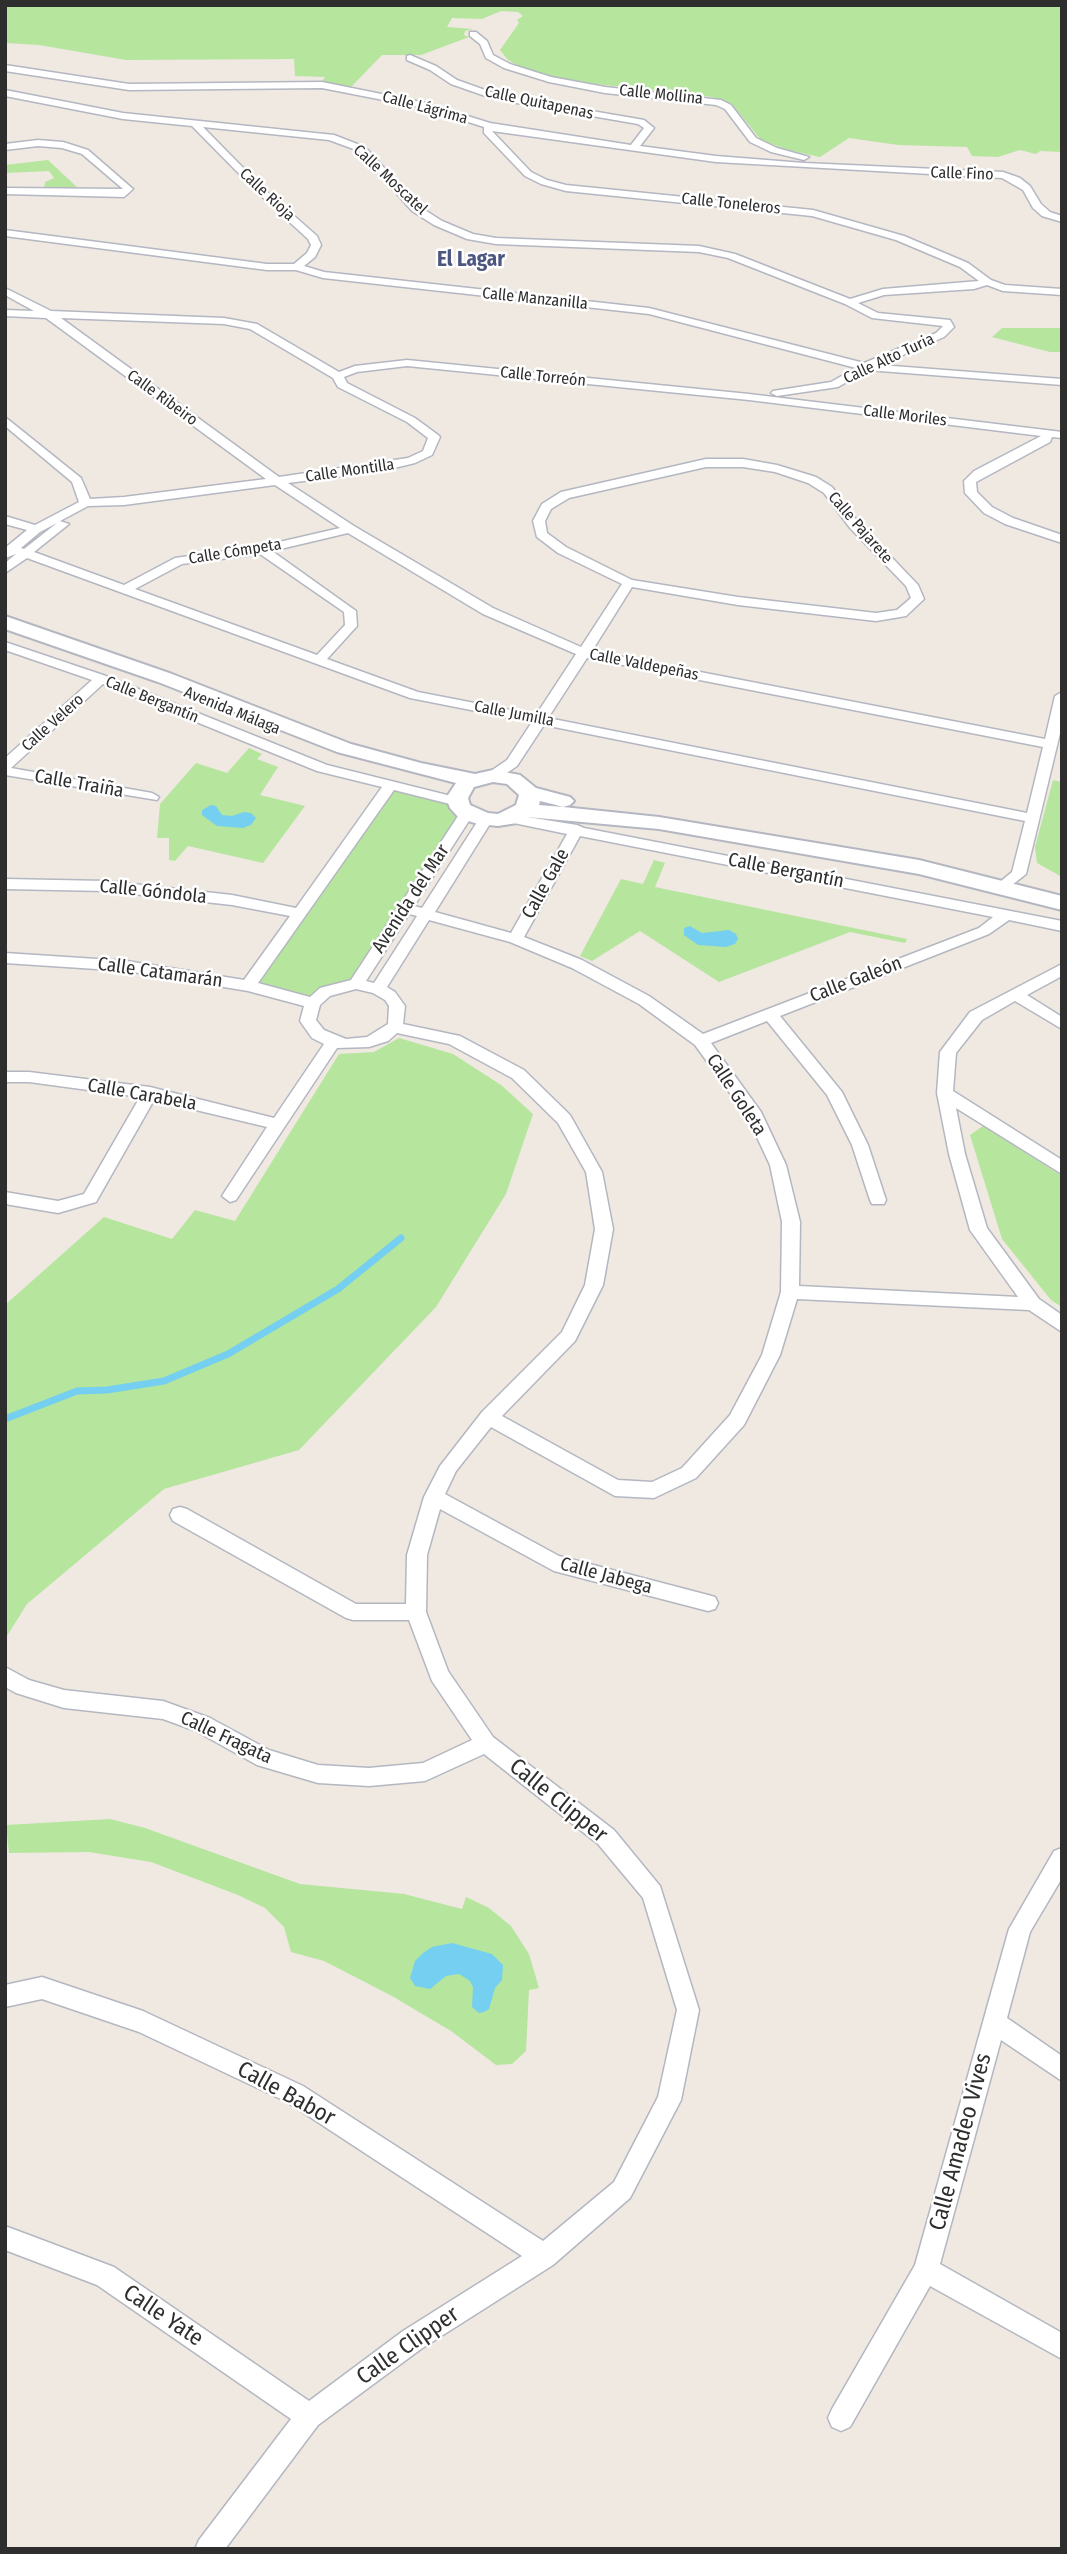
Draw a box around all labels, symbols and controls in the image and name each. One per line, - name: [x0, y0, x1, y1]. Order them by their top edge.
- street label: Calle Mollina: [618, 81, 704, 109]
- street label: Calle Quitapenas: [483, 82, 595, 124]
- street label: Calle Lágrima: [380, 87, 470, 129]
- street label: Calle Moscatel: [349, 141, 431, 219]
- street label: Calle Fino: [930, 163, 994, 185]
- street label: Calle Rioja: [235, 165, 299, 225]
- street label: Calle Toneleros: [681, 189, 781, 219]
- district label: El Lagar: [437, 247, 505, 273]
- street label: Calle Manzanilla: [481, 284, 589, 314]
- street label: Calle Alto Turia: [840, 330, 938, 388]
- street label: Calle Torreón: [499, 363, 587, 391]
- street label: Calle Ribeiro: [123, 366, 201, 430]
- street label: Calle Moriles: [862, 401, 948, 431]
- street label: Calle Montilla: [304, 455, 396, 487]
- street label: Calle Pajarete: [824, 488, 896, 568]
- street label: Calle Cómpeta: [187, 535, 283, 569]
- street label: Calle Valdepeñas: [588, 645, 700, 685]
- street label: Calle Bergantín: [103, 673, 201, 727]
- street label: Avenida Málaga: [181, 683, 283, 739]
- street label: Calle Velero: [18, 690, 88, 756]
- street label: Calle Jumilla: [472, 697, 556, 731]
- street label: Calle Traiña: [33, 765, 125, 803]
- street label: Avenida del Mar: [367, 840, 455, 958]
- street label: Calle Gale: [517, 845, 575, 923]
- street label: Calle Bergantín: [726, 849, 846, 893]
- street label: Calle Góndola: [98, 875, 208, 909]
- street label: Calle Galeón: [807, 952, 905, 1008]
- street label: Calle Catamarán: [96, 953, 224, 993]
- street label: Calle Goleta: [701, 1050, 771, 1140]
- street label: Calle Carabela: [86, 1074, 198, 1116]
- street label: Calle Jabega: [558, 1553, 654, 1599]
- street label: Calle Fragata: [177, 1707, 275, 1769]
- street label: Calle Clipper: [503, 1753, 613, 1849]
- street label: Calle Amadeo Vives: [924, 2050, 998, 2234]
- street label: Calle Babor: [232, 2056, 340, 2132]
- street label: Calle Yate: [118, 2279, 208, 2353]
- street label: Calle Clipper: [352, 2301, 464, 2391]

